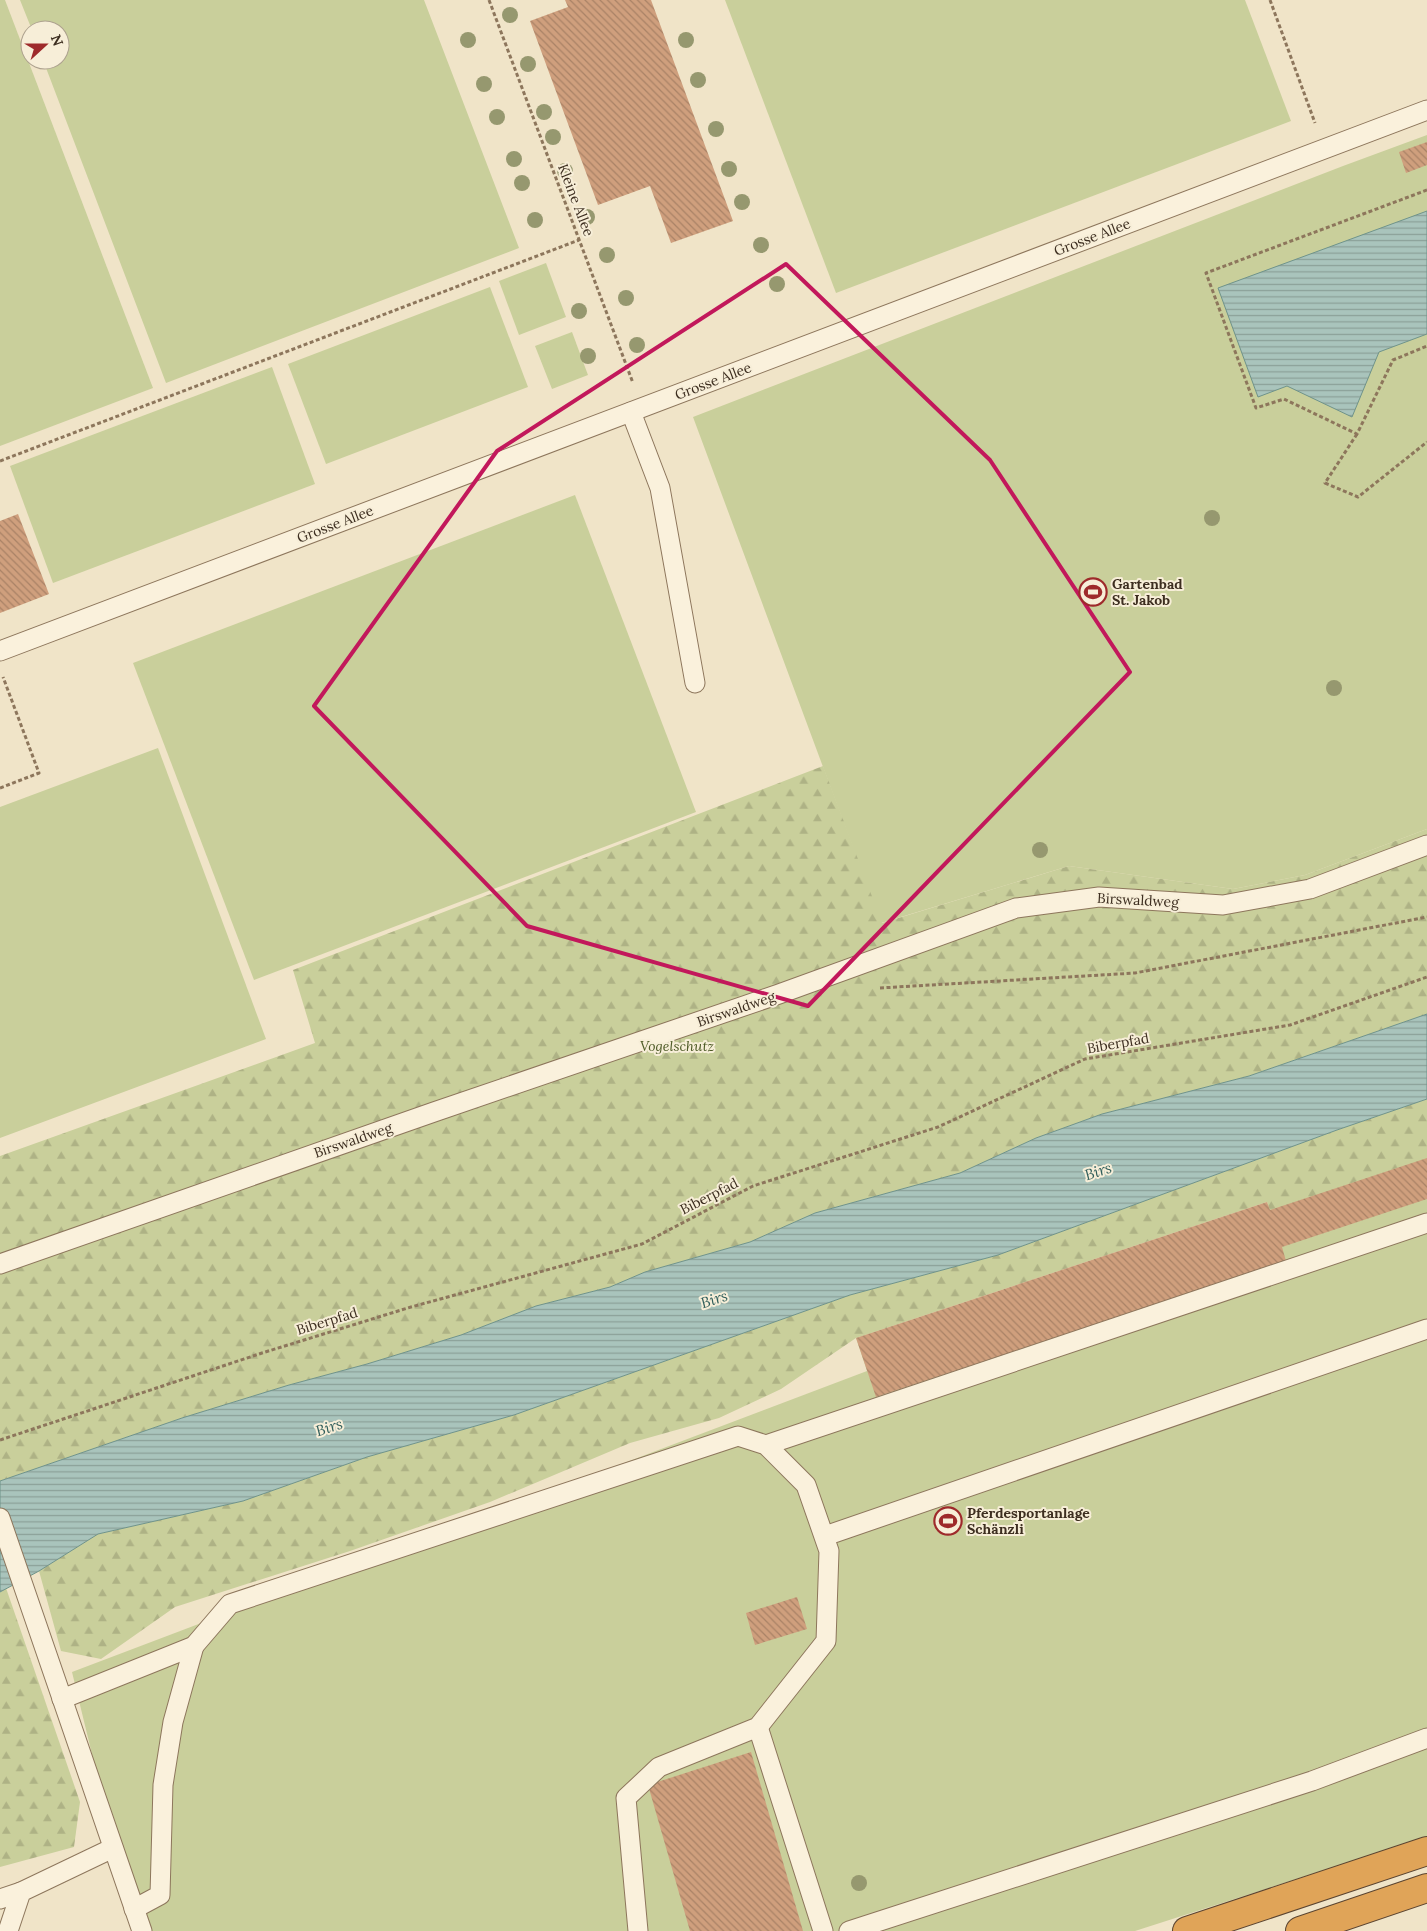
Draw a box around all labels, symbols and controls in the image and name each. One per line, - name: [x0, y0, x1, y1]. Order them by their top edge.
- north arrow: [20, 20, 70, 70]
- text: N: [47, 32, 68, 49]
- street label: Kleine Allee: [554, 161, 598, 239]
- street label: Grosse Allee: [1051, 214, 1133, 260]
- street label: Grosse Allee: [672, 358, 754, 404]
- street label: Grosse Allee: [294, 501, 376, 547]
- place label: Gartenbad St. Jakob: [1112, 575, 1183, 609]
- sports icon: Gartenbad St. Jakob: [1078, 577, 1108, 607]
- street label: Birswaldweg: [1097, 889, 1180, 911]
- street label: Birswaldweg: [694, 987, 778, 1031]
- street label: Biberpfad: [1085, 1029, 1151, 1057]
- park label: Vogelschutz: [640, 1037, 715, 1055]
- street label: Birswaldweg: [311, 1118, 395, 1162]
- water label: Birs: [1082, 1158, 1114, 1184]
- street label: Biberpfad: [677, 1174, 741, 1218]
- water label: Birs: [698, 1286, 730, 1312]
- street label: Biberpfad: [294, 1303, 360, 1339]
- water label: Birs: [313, 1414, 345, 1440]
- place label: Pferdesportanlage Schänzli: [967, 1504, 1090, 1538]
- sports icon: Pferdesportanlage Schänzli: [933, 1506, 963, 1536]

